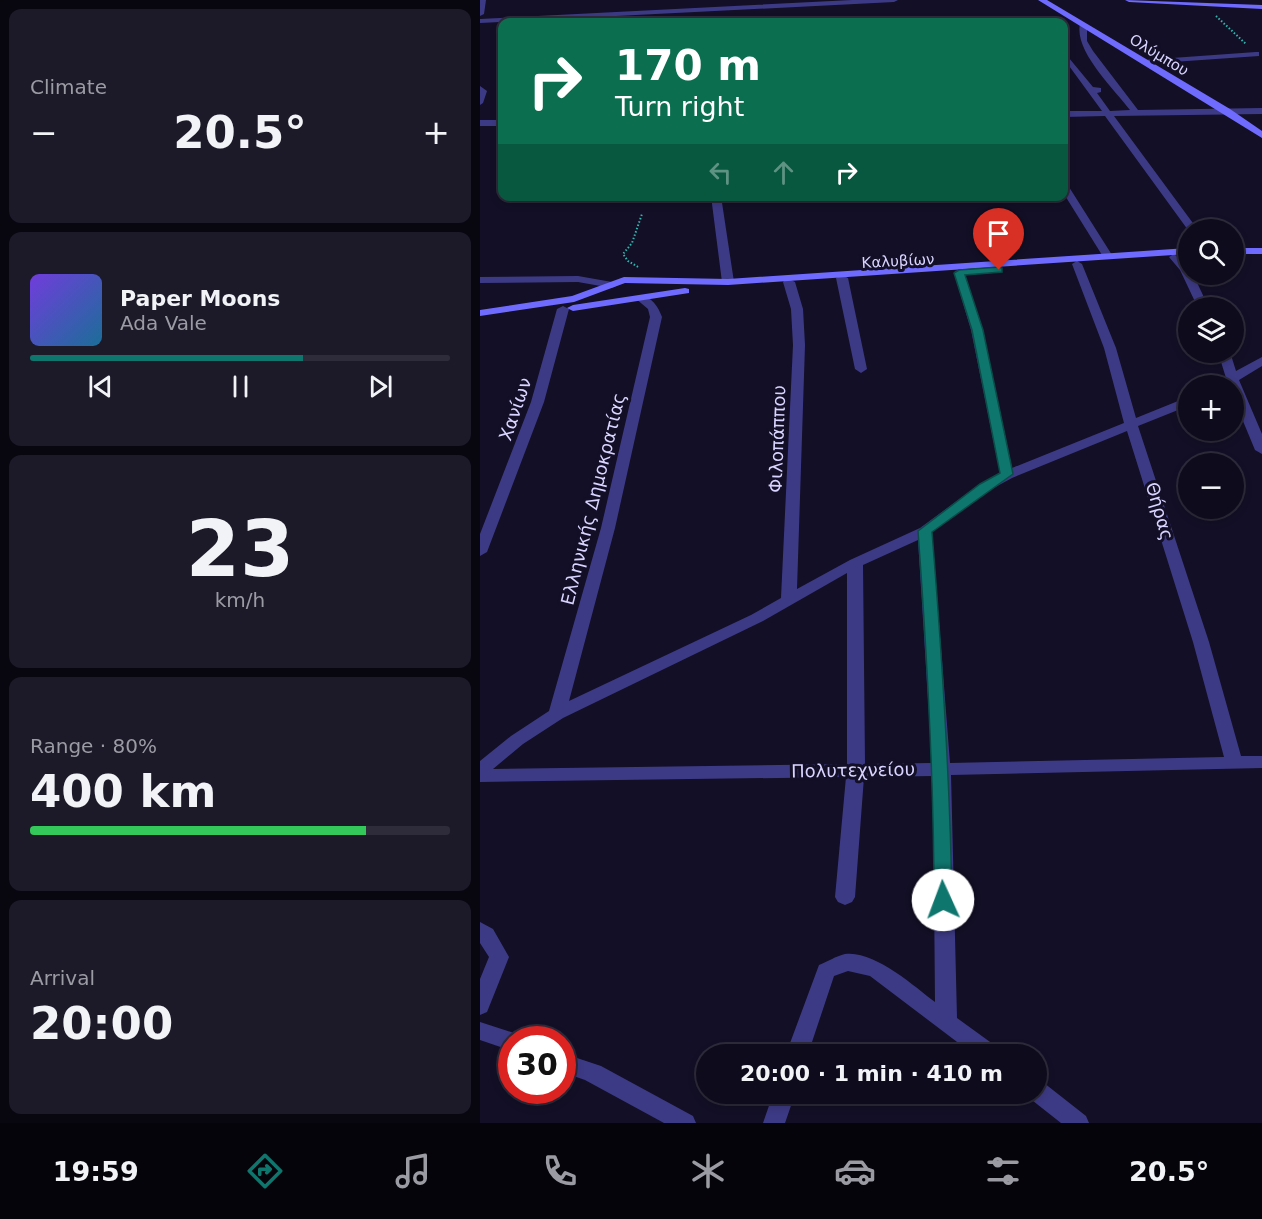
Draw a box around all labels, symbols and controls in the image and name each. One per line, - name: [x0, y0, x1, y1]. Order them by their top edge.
- street label: Ολύμπου: [1126, 30, 1192, 80]
- text: 170 m: [615, 41, 761, 90]
- icon: right: [516, 42, 594, 120]
- text: Climate: [30, 75, 107, 99]
- text: Turn right: [615, 91, 744, 122]
- text: 20.5°: [173, 106, 307, 159]
- text: −: [30, 113, 58, 152]
- text: +: [422, 113, 450, 152]
- icon: left: [704, 156, 737, 189]
- icon: ahead: [767, 156, 800, 189]
- icon: right: [830, 156, 863, 189]
- pin: [973, 208, 1024, 270]
- icon: arrive: [982, 217, 1015, 250]
- map controls: [1178, 219, 1244, 519]
- button: search: [1178, 219, 1244, 285]
- street label: Καλυβίων: [861, 250, 935, 272]
- text: Paper Moons: [120, 286, 280, 311]
- button: layers: [1178, 297, 1244, 363]
- text: Ada Vale: [120, 311, 207, 335]
- icon: previous: [84, 370, 117, 403]
- icon: pause: [224, 370, 257, 403]
- icon: next: [364, 370, 397, 403]
- street label: Χανίων: [494, 375, 536, 443]
- button: +: [1178, 375, 1244, 441]
- street label: Φιλοπάππου: [765, 385, 789, 493]
- street label: Ελληνικής Δημοκρατίας: [556, 391, 630, 607]
- button: −: [1178, 453, 1244, 519]
- street label: Θήρας: [1142, 480, 1178, 542]
- text: 23: [186, 504, 294, 594]
- text: km/h: [215, 588, 265, 612]
- text: Range · 80%: [30, 734, 157, 758]
- street label: Πολυτεχνείου: [791, 758, 915, 782]
- text: 400 km: [30, 765, 216, 818]
- position arrow: [911, 868, 975, 932]
- text: Arrival: [30, 966, 95, 990]
- text: 20:00: [30, 997, 173, 1050]
- speed limit sign: 30: [498, 1026, 576, 1104]
- text: 20:00 · 1 min · 410 m: [740, 1061, 1003, 1086]
- icon: directions: [244, 1150, 286, 1192]
- icon: music: [392, 1150, 434, 1192]
- icon: phone: [539, 1150, 581, 1192]
- icon: climate: [687, 1150, 729, 1192]
- icon: car: [834, 1150, 876, 1192]
- icon: filters: [982, 1150, 1024, 1192]
- text: 19:59: [53, 1156, 139, 1187]
- text: 20.5°: [1129, 1156, 1209, 1187]

